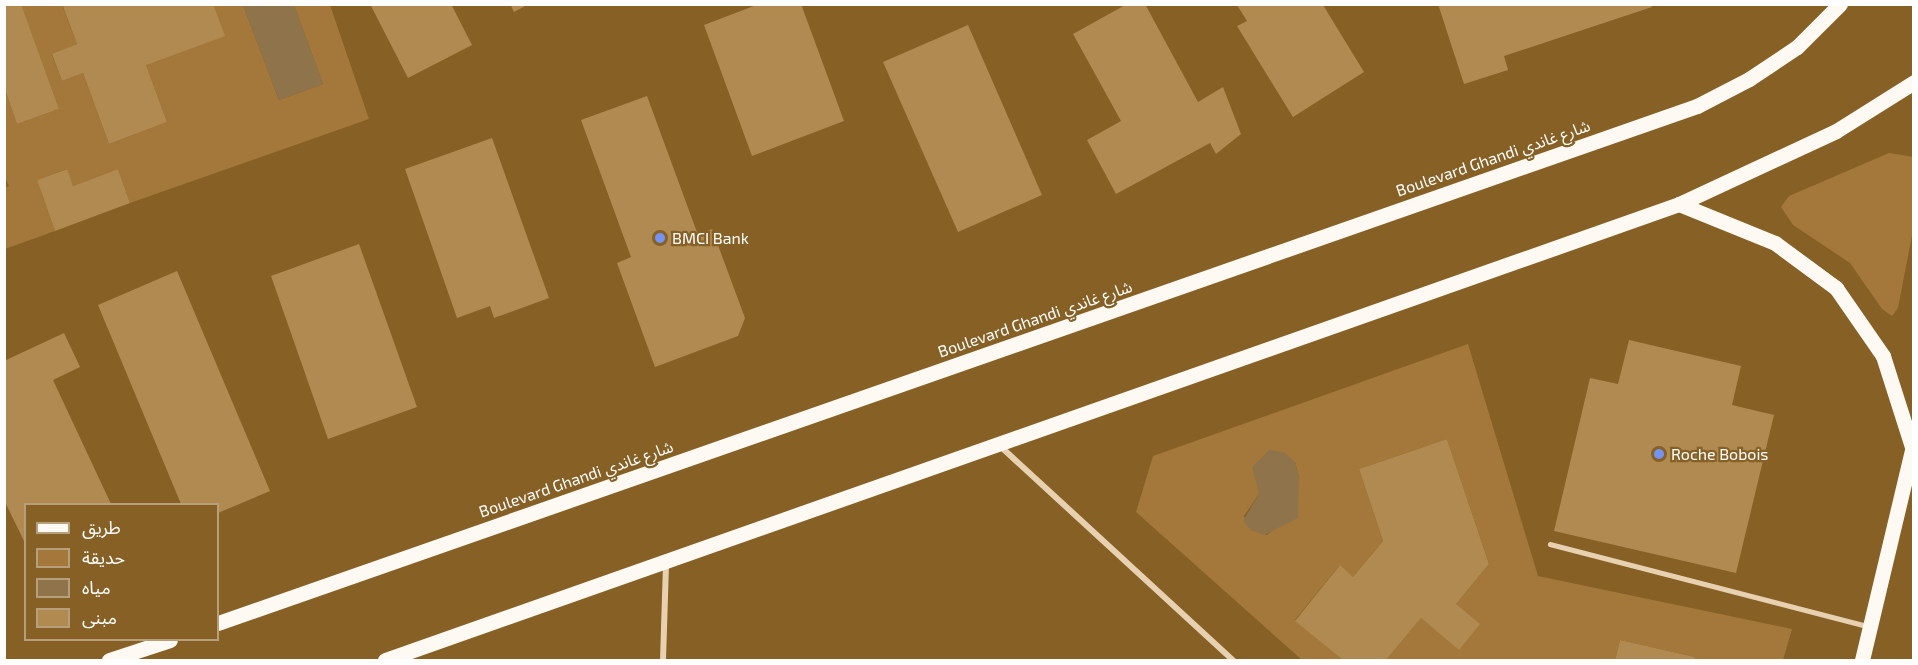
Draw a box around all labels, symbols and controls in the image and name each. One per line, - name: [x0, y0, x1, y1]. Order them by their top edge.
- street label: Boulevard Ghandi شارع غاندي: [1393, 116, 1593, 200]
- place label: BMCI Bank: [672, 228, 749, 248]
- marker: BMCI Bank: [653, 231, 667, 245]
- street label: Boulevard Ghandi شارع غاندي: [935, 277, 1135, 361]
- street label: Boulevard Ghandi شارع غاندي: [476, 437, 676, 521]
- place label: Roche Bobois: [1671, 444, 1768, 464]
- marker: Roche Bobois: [1652, 447, 1666, 461]
- legend: [24, 503, 219, 641]
- text: طريق: [82, 516, 121, 538]
- text: حديقة: [82, 546, 125, 568]
- text: مياه: [82, 576, 111, 598]
- text: مبنى: [82, 606, 117, 628]

